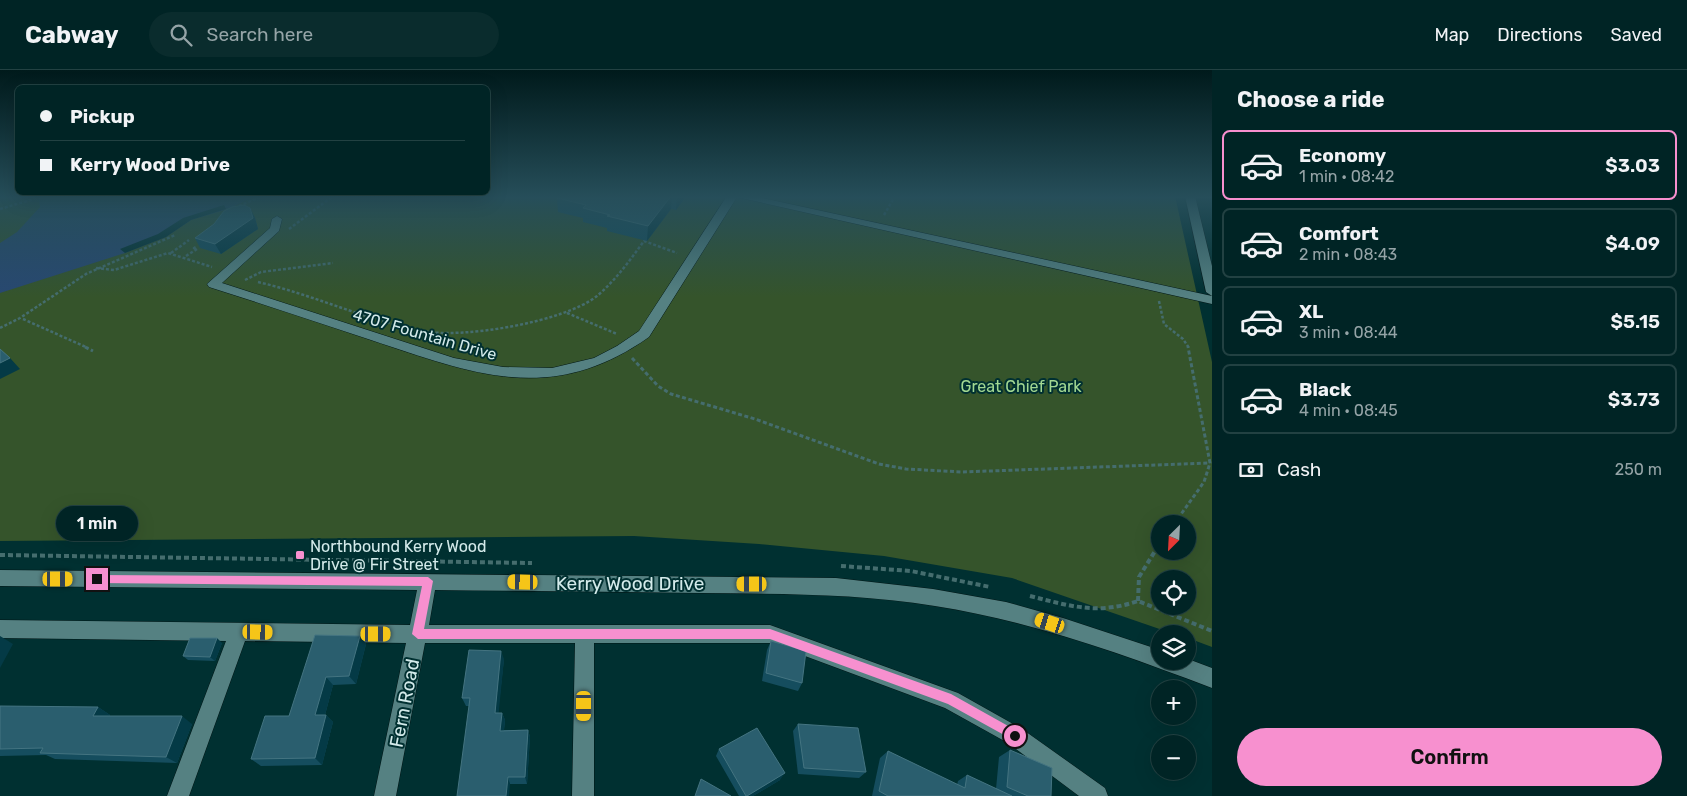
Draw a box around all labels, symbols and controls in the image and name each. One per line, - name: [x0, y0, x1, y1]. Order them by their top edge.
- search box: [149, 12, 499, 57]
- text: Cabway: [25, 21, 119, 49]
- icon: search: [167, 21, 195, 49]
- text: Search here: [207, 23, 313, 46]
- text: Map: [1434, 24, 1469, 46]
- text: Directions: [1497, 24, 1583, 46]
- text: Saved: [1611, 24, 1662, 46]
- text: Choose a ride: [1237, 86, 1384, 113]
- text: Pickup: [70, 105, 135, 128]
- icon: car: [1239, 143, 1284, 188]
- text: Economy: [1299, 144, 1386, 167]
- text: Kerry Wood Drive: [70, 153, 230, 176]
- text: $3.03: [1605, 154, 1660, 177]
- text: 1 min · 08:42: [1299, 167, 1394, 186]
- icon: car: [1239, 221, 1284, 266]
- text: Comfort: [1299, 222, 1379, 245]
- text: $4.09: [1605, 232, 1660, 255]
- text: 2 min · 08:43: [1299, 245, 1397, 264]
- icon: car: [1239, 299, 1284, 344]
- text: XL: [1299, 300, 1323, 323]
- street label: 4707 Fountain Drive: [351, 305, 499, 364]
- text: $5.15: [1611, 310, 1660, 333]
- text: 3 min · 08:44: [1299, 323, 1398, 342]
- park label: Great Chief Park: [961, 377, 1082, 396]
- icon: car: [1239, 377, 1284, 422]
- text: Black: [1299, 378, 1351, 401]
- text: $3.73: [1608, 388, 1660, 411]
- text: 4 min · 08:45: [1299, 401, 1398, 420]
- icon: cash: [1237, 456, 1265, 484]
- text: Cash: [1277, 458, 1321, 481]
- text: 250 m: [1615, 460, 1662, 479]
- callout: 1 min: [56, 506, 138, 542]
- text: 1 min: [77, 514, 117, 533]
- north arrow: [1151, 515, 1196, 560]
- map controls: [1151, 515, 1196, 780]
- place label: Northbound Kerry Wood Drive @ Fir Street: [310, 537, 487, 574]
- marker: Northbound Kerry Wood Drive @ Fir Street: [294, 549, 306, 561]
- route end: [86, 568, 108, 590]
- button: locate: [1151, 570, 1196, 615]
- car: [43, 572, 73, 587]
- street label: Kerry Wood Drive: [556, 572, 704, 595]
- car: [507, 574, 538, 590]
- car: [737, 577, 767, 592]
- car: [1033, 611, 1066, 635]
- car: [242, 624, 273, 640]
- button: layers: [1151, 625, 1196, 670]
- car: [361, 627, 391, 642]
- street label: Fern Road: [385, 657, 424, 749]
- button: +: [1151, 680, 1196, 725]
- car: [576, 691, 591, 721]
- route start: [1004, 725, 1026, 747]
- button: Confirm: [1237, 728, 1662, 786]
- button: −: [1151, 735, 1196, 780]

